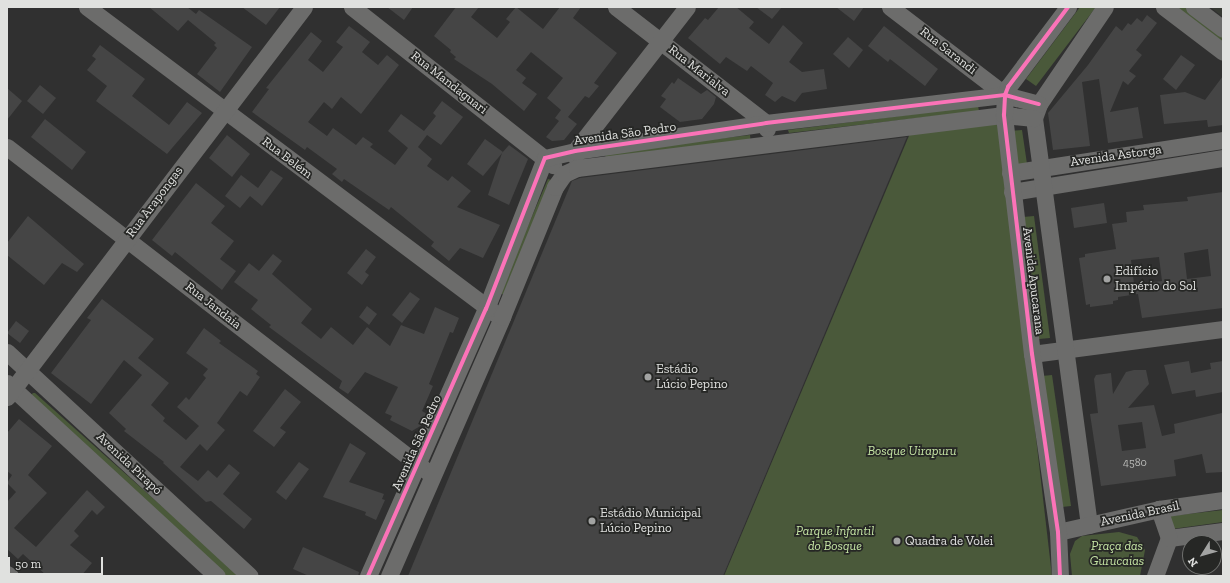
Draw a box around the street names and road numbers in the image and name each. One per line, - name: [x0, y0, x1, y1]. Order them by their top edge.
- street label: Rua Sarandi: [917, 24, 979, 78]
- street label: Rua Marialva: [665, 42, 733, 100]
- street label: Rua Mandaguari: [408, 48, 490, 118]
- street label: Avenida São Pedro: [573, 119, 677, 149]
- street label: Rua Belém: [259, 134, 315, 182]
- street label: Avenida Astorga: [1069, 142, 1163, 170]
- street label: Rua Arapongas: [123, 163, 187, 241]
- street label: Avenida Apucarana: [1019, 226, 1047, 336]
- street label: Rua Jandaia: [182, 279, 244, 333]
- street label: Avenida São Pedro: [389, 393, 445, 493]
- street label: Avenida Pirapó: [93, 429, 165, 499]
- street label: Avenida Brasil: [1099, 498, 1181, 530]

